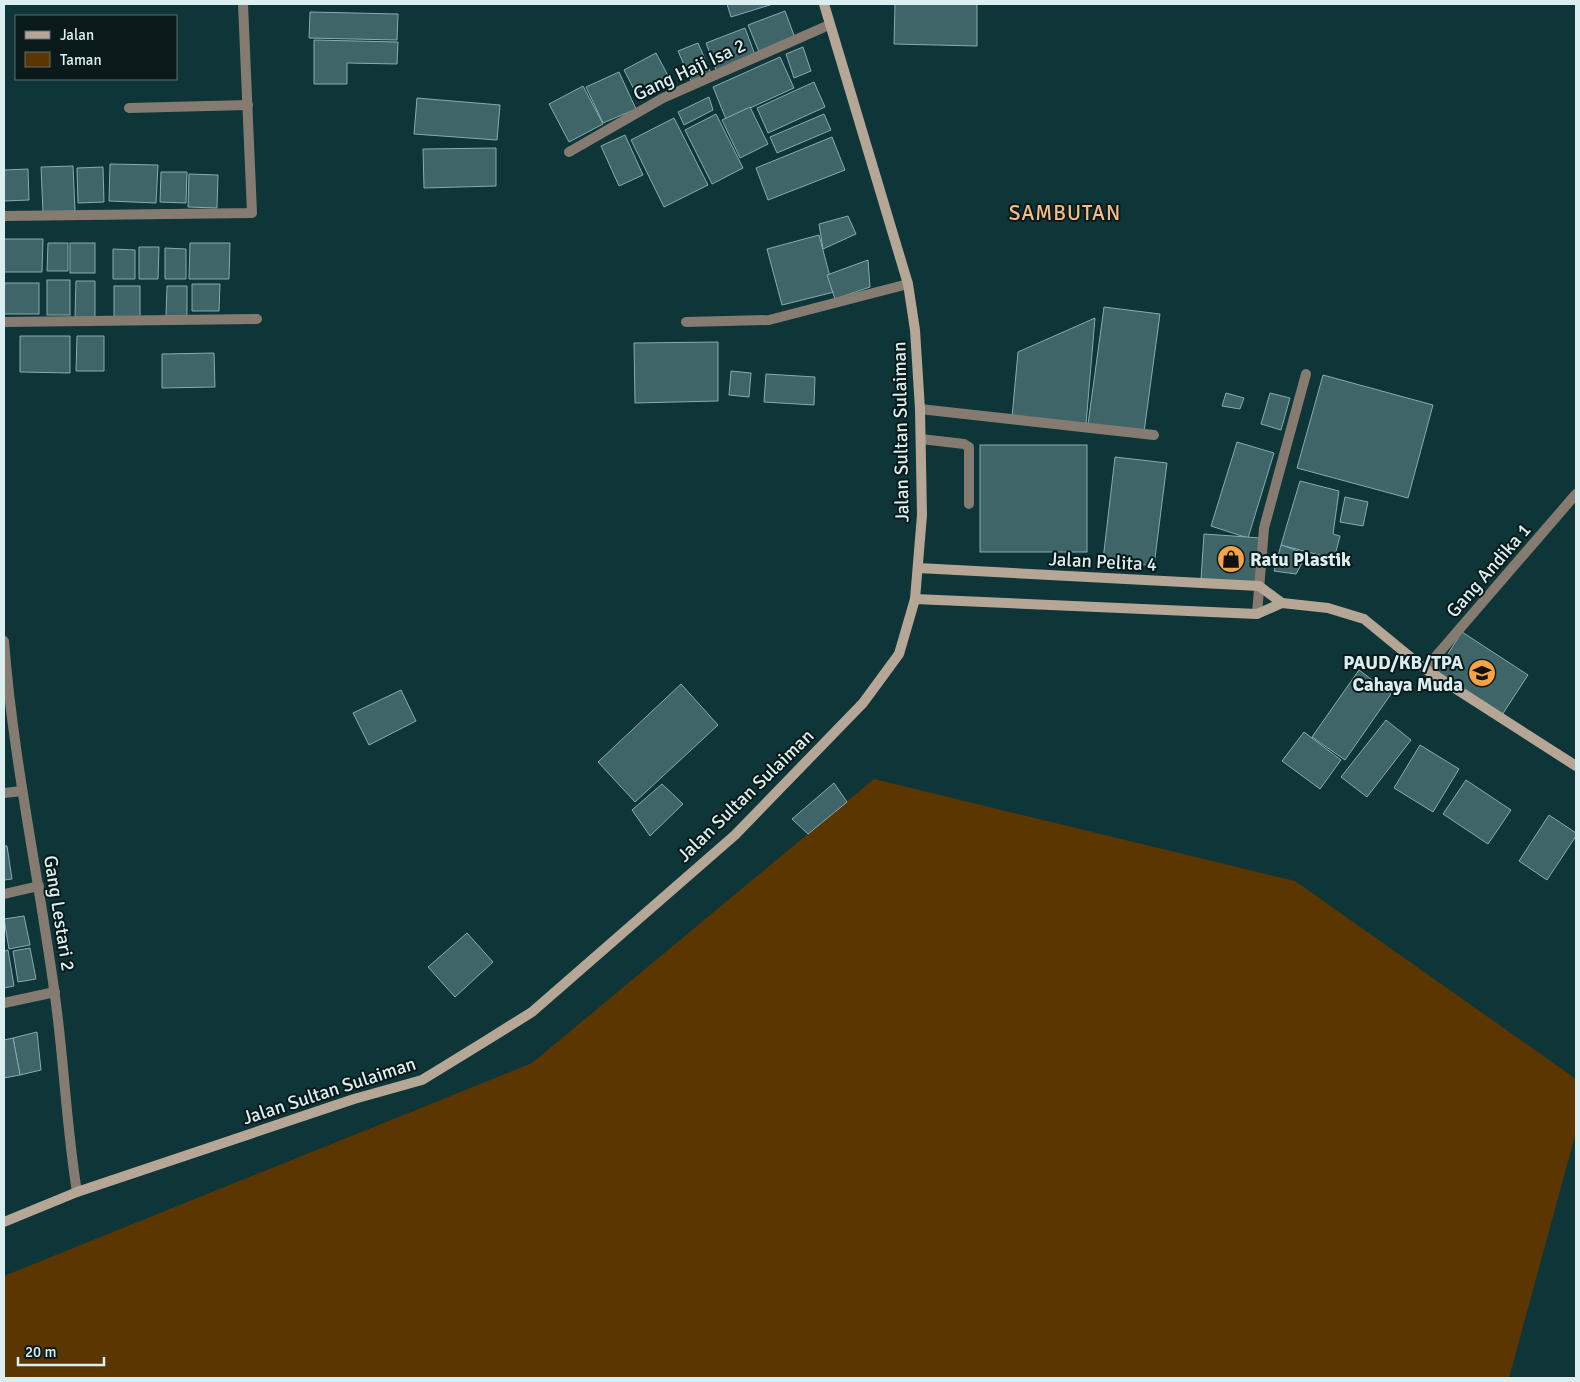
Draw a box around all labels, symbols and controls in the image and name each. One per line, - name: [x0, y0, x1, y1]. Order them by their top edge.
- legend: [15, 15, 178, 80]
- text: Jalan: [60, 26, 94, 44]
- street label: Gang Haji Isa 2: [629, 33, 750, 106]
- text: Taman: [60, 51, 102, 69]
- district label: SAMBUTAN: [1009, 200, 1121, 226]
- street label: Jalan Sultan Sulaiman: [887, 341, 915, 523]
- street label: Gang Andika 1: [1441, 519, 1536, 623]
- shop icon: Ratu Plastik: [1216, 544, 1246, 574]
- street label: Jalan Pelita 4: [1048, 547, 1158, 577]
- place label: Ratu Plastik: [1250, 548, 1351, 572]
- place label: PAUD/KB/TPA Cahaya Muda: [1343, 651, 1463, 697]
- school or university icon: PAUD/KB/TPA Cahaya Muda: [1467, 658, 1497, 688]
- street label: Jalan Sultan Sulaiman: [672, 724, 819, 867]
- street label: Gang Lestari 2: [38, 854, 80, 973]
- street label: Jalan Sultan Sulaiman: [240, 1052, 419, 1130]
- scale bar: [18, 1334, 104, 1366]
- text: 20 m: [25, 1343, 56, 1361]

